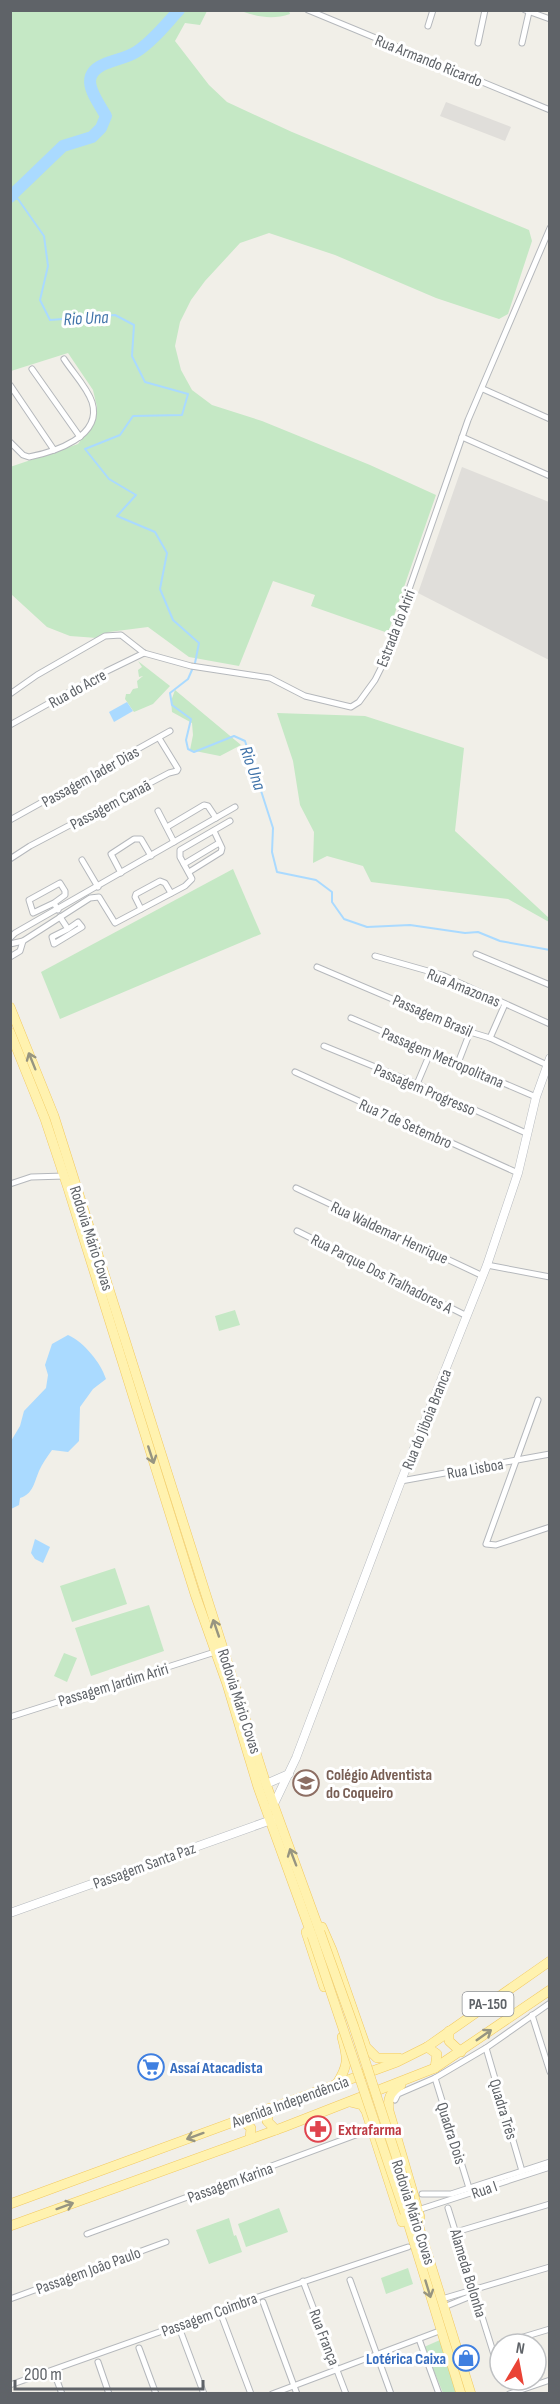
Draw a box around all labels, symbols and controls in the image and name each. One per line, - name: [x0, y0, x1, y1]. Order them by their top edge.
- street label: Rua Armando Ricardo: [372, 31, 485, 92]
- water label: Rio Una: [63, 307, 110, 330]
- street label: Estrada do Ariri: [373, 587, 420, 670]
- street label: Rua do Acre: [46, 666, 110, 713]
- street label: Passagem Jader Dias: [39, 743, 143, 812]
- water label: Rio Una: [235, 743, 270, 794]
- street label: Passagem Canaã: [67, 776, 154, 834]
- street label: Rua Amazonas: [424, 965, 503, 1012]
- street label: Passagem Brasil: [390, 991, 475, 1042]
- street label: Passagem Metropolitana: [378, 1024, 506, 1093]
- one-way arrow: [26, 1053, 37, 1071]
- street label: Passagem Progresso: [371, 1060, 478, 1120]
- street label: Rua 7 de Setembro: [356, 1095, 455, 1153]
- street label: Rodovia Mário Covas: [65, 1184, 117, 1294]
- street label: Rua Waldemar Henrique: [328, 1198, 451, 1269]
- street label: Rua Parque Dos Tralhadores A: [308, 1230, 455, 1318]
- street label: Rua do Jiboia Branca: [399, 1367, 456, 1473]
- one-way arrow: [147, 1445, 158, 1464]
- street label: Rua Lisboa: [446, 1455, 505, 1484]
- one-way arrow: [210, 1619, 221, 1638]
- street label: Rodovia Mário Covas: [213, 1647, 265, 1757]
- street label: Passagem Jardim Ariri: [56, 1660, 171, 1711]
- place label: Colégio Adventista do Coqueiro: [326, 1766, 432, 1803]
- school or university icon: Colégio Adventista do Coqueiro: [291, 1768, 321, 1798]
- street label: Passagem Santa Paz: [91, 1839, 199, 1894]
- one-way arrow: [286, 1848, 297, 1867]
- road number: PA-150: [462, 1992, 514, 2016]
- one-way arrow: [476, 2029, 492, 2041]
- supermarket icon: Assaí Atacadista: [136, 2052, 166, 2082]
- place label: Assaí Atacadista: [169, 2059, 263, 2078]
- street label: Avenida Independência: [229, 2072, 352, 2133]
- street label: Quadra Três: [484, 2077, 521, 2142]
- street label: Quadra Dois: [432, 2100, 470, 2167]
- pharmacy icon: Extrafarma: [303, 2114, 333, 2144]
- place label: Extrafarma: [338, 2121, 402, 2140]
- one-way arrow: [186, 2131, 205, 2142]
- street label: Rodovia Mário Covas: [387, 2158, 439, 2268]
- street label: Passagem Karina: [185, 2159, 276, 2208]
- street label: Rua I: [469, 2177, 500, 2204]
- one-way arrow: [56, 2200, 74, 2211]
- street label: Alameda Bolonha: [445, 2226, 490, 2320]
- street label: Passagem João Paulo: [34, 2244, 143, 2299]
- one-way arrow: [423, 2279, 434, 2298]
- street label: Passagem Coimbra: [159, 2289, 260, 2341]
- street label: Rua França: [304, 2307, 343, 2368]
- north arrow: [488, 2332, 548, 2392]
- text: N: [514, 2339, 526, 2359]
- shop icon: Lotérica Caixa: [451, 2343, 481, 2373]
- place label: Lotérica Caixa: [366, 2350, 446, 2369]
- scale bar: [15, 2353, 202, 2391]
- text: 200 m: [24, 2364, 62, 2385]

